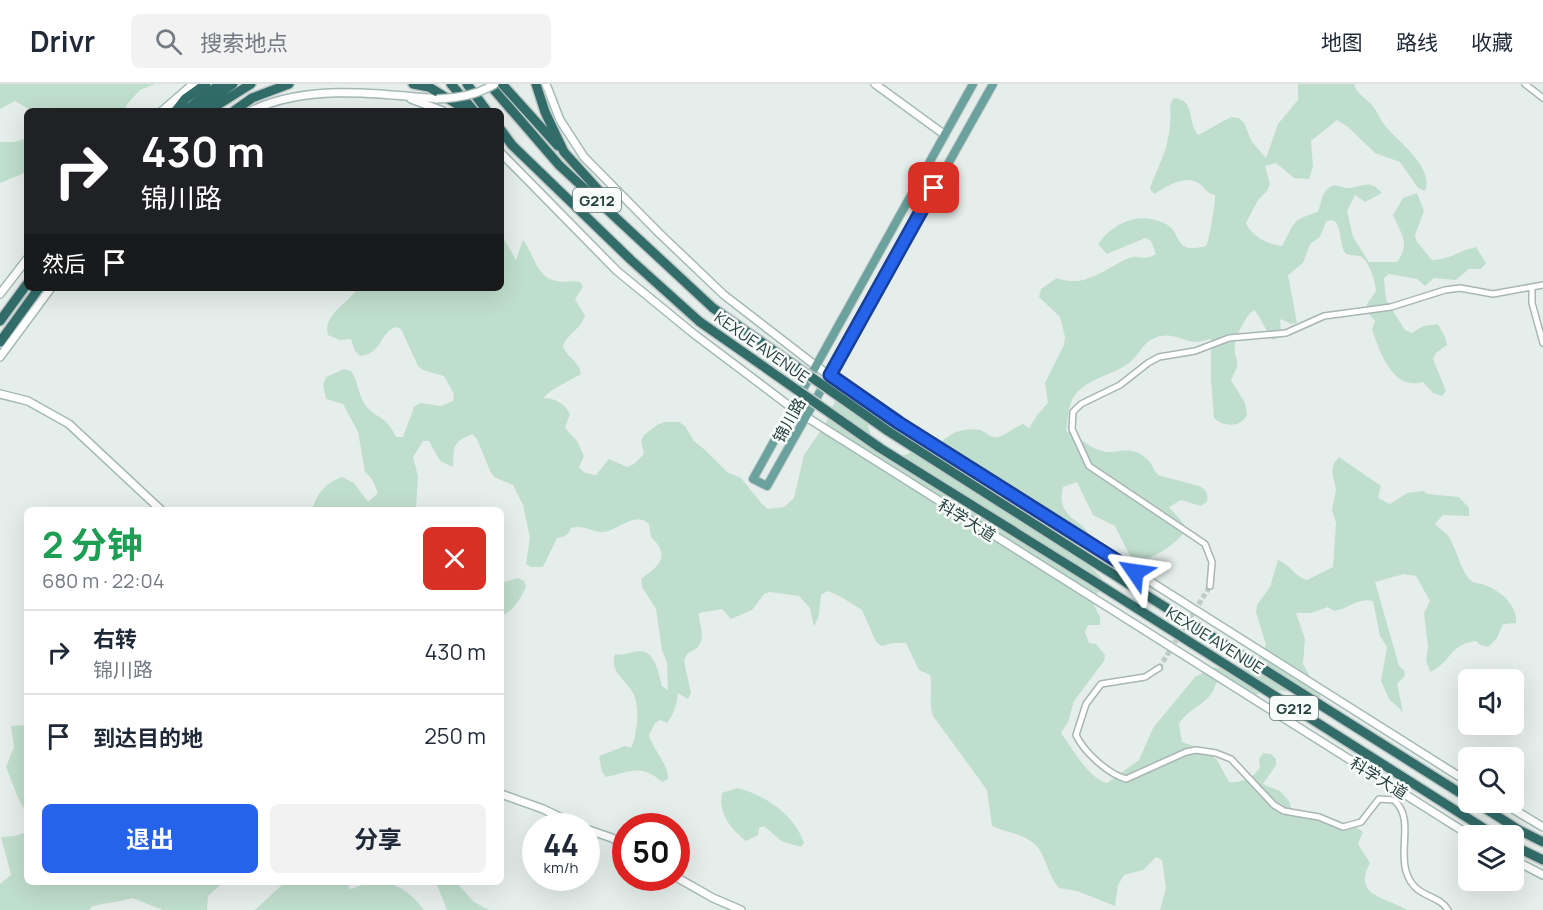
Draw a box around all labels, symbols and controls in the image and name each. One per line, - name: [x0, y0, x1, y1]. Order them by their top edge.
- search box: [131, 14, 551, 68]
- text: Drivr: [30, 22, 95, 60]
- icon: search: [152, 25, 185, 58]
- text: 搜索地点: [200, 28, 288, 58]
- text: 地图: [1321, 28, 1363, 56]
- text: 路线: [1396, 28, 1438, 56]
- text: 收藏: [1471, 28, 1513, 56]
- text: 430 m: [141, 122, 265, 180]
- icon: right: [42, 132, 120, 210]
- pin: [908, 162, 959, 213]
- icon: arrive: [917, 171, 950, 204]
- text: 锦川路: [141, 179, 222, 216]
- road number: G212: [573, 188, 621, 212]
- icon: arrive: [98, 246, 131, 279]
- text: 然后: [42, 249, 86, 279]
- street label: KEXUE AVENUE: [710, 306, 814, 388]
- street label: 锦川路: [768, 394, 810, 446]
- street label: 科学大道: [934, 494, 1000, 546]
- text: 2 分钟: [42, 520, 143, 569]
- button: close: [423, 527, 486, 590]
- position arrow: [1103, 540, 1167, 604]
- text: 680 m · 22:04: [42, 567, 164, 594]
- street label: KEXUE AVENUE: [1162, 601, 1268, 679]
- text: 右转: [93, 624, 137, 654]
- icon: right: [42, 636, 75, 669]
- text: 430 m: [424, 637, 486, 667]
- text: 锦川路: [93, 656, 153, 683]
- map controls: [1458, 669, 1524, 891]
- button: sound: [1458, 669, 1524, 735]
- road number: G212: [1270, 696, 1318, 720]
- icon: arrive: [42, 720, 75, 753]
- text: 250 m: [424, 721, 486, 751]
- text: 到达目的地: [93, 723, 203, 753]
- button: search: [1458, 747, 1524, 813]
- street label: 科学大道: [1346, 752, 1412, 804]
- button: 退出: [42, 804, 258, 873]
- button: 分享: [270, 804, 486, 873]
- speed limit sign: 50: [612, 813, 690, 891]
- text: 44: [543, 824, 579, 865]
- button: layers: [1458, 825, 1524, 891]
- text: km/h: [544, 857, 578, 878]

